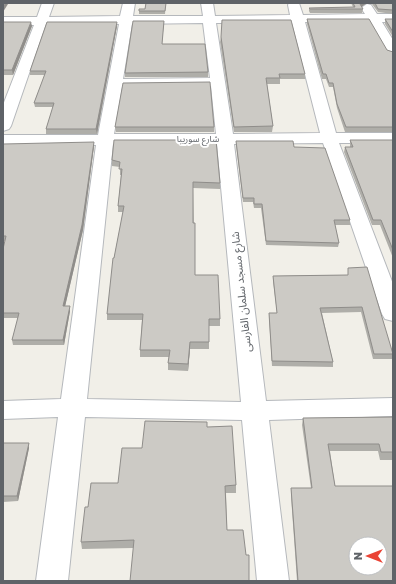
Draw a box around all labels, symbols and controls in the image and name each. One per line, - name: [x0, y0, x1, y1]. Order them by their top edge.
- street label: شارع سوريبا: [177, 133, 219, 146]
- street label: شارع مسجد سلمان الفارسى: [228, 231, 255, 353]
- north arrow: [348, 536, 388, 576]
- text: N: [351, 552, 364, 560]

